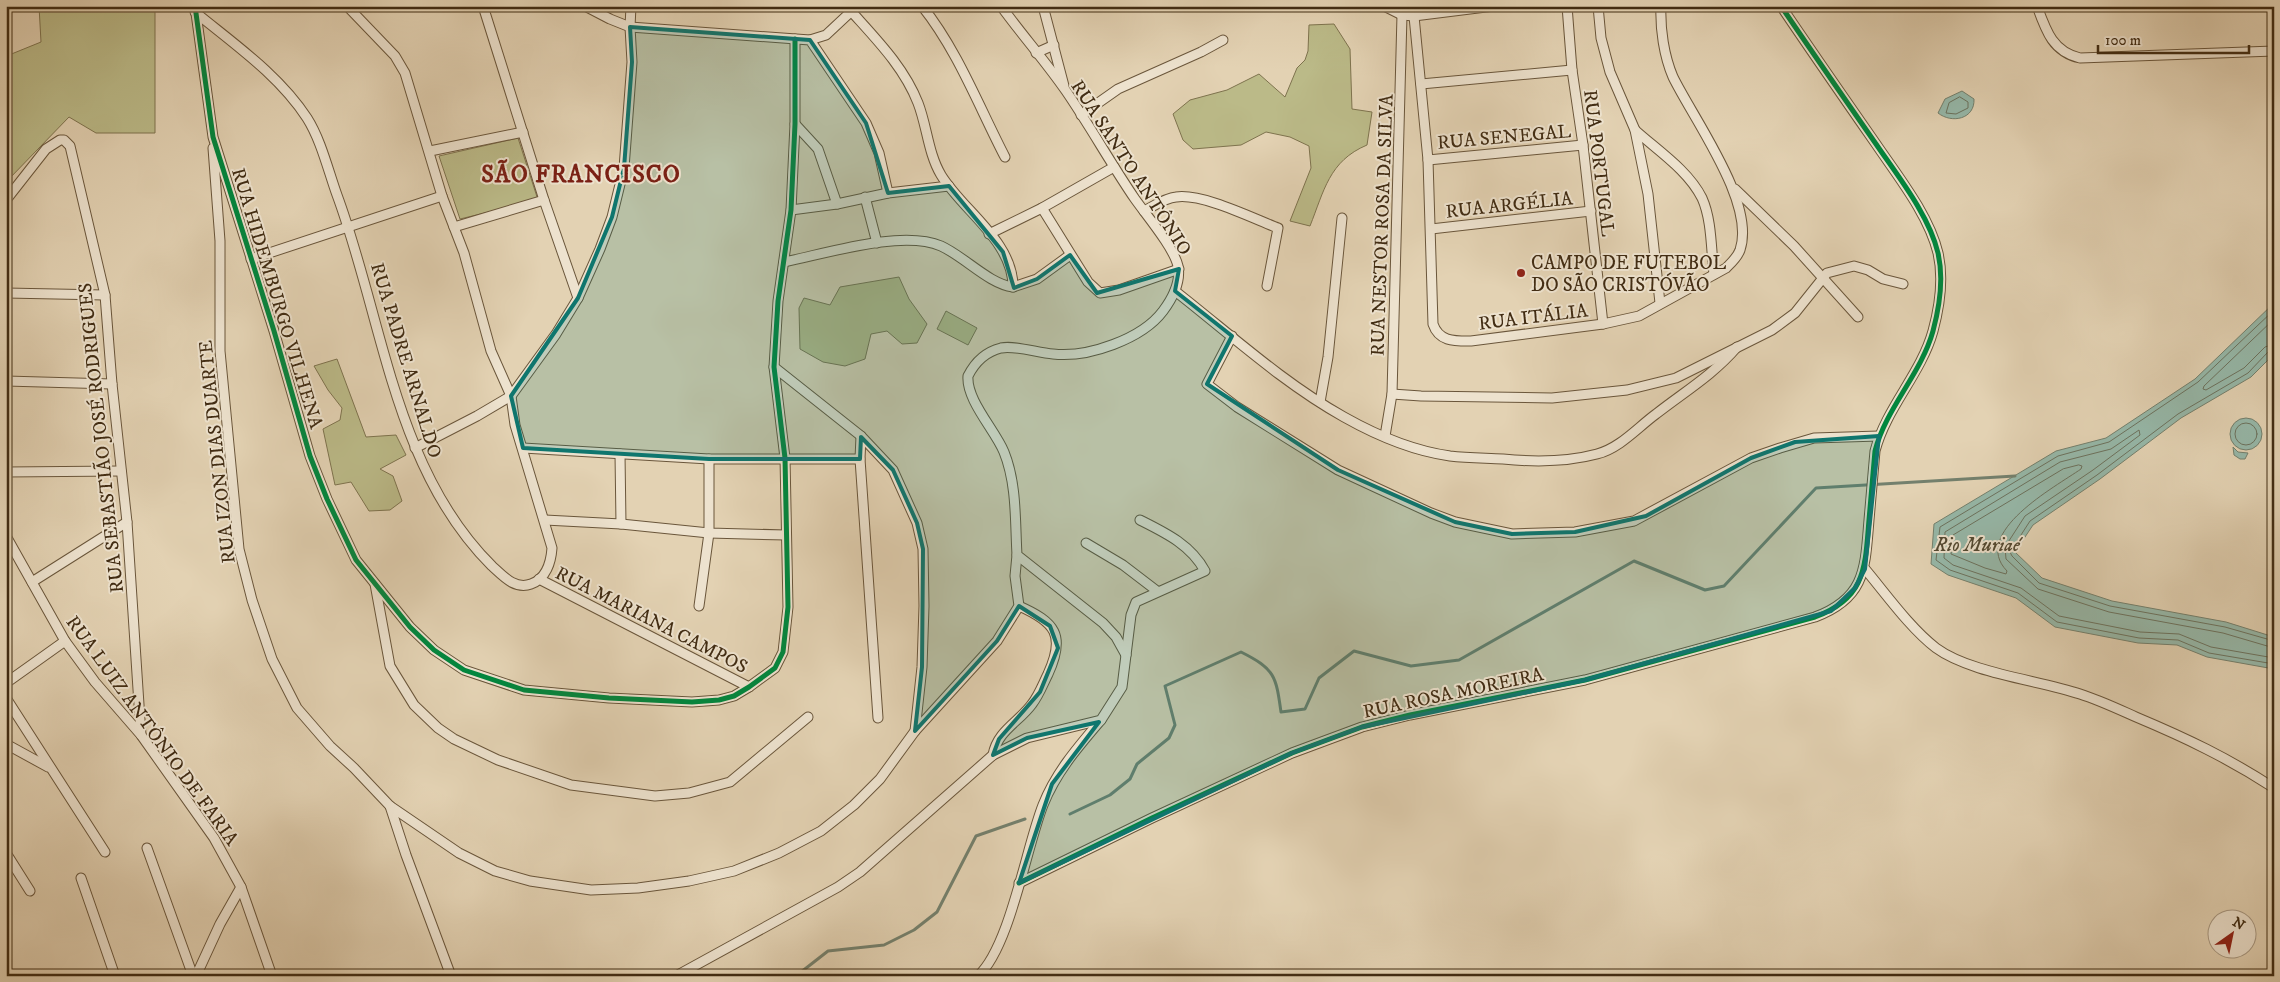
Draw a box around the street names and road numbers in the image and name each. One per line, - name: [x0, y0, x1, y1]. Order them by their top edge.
- street label: RUA SANTO ANTÔNIO: [1065, 75, 1197, 260]
- street label: RUA PORTUGAL: [1578, 88, 1619, 238]
- street label: RUA NESTOR ROSA DA SILVA: [1366, 93, 1399, 356]
- street label: RUA SENEGAL: [1436, 120, 1572, 155]
- street label: RUA HIDEMBURGO VILHENA: [226, 165, 327, 432]
- street label: RUA ARGÉLIA: [1444, 186, 1575, 224]
- street label: RUA PADRE ARNALDO: [365, 260, 446, 461]
- street label: RUA SEBASTIÃO JOSÉ RODRIGUES: [72, 282, 129, 594]
- street label: RUA ITÁLIA: [1477, 297, 1590, 336]
- street label: RUA IZON DIAS DUARTE: [194, 339, 241, 565]
- street label: RUA MARIANA CAMPOS: [551, 562, 751, 679]
- street label: RUA LUIZ ANTÔNIO DE FARIA: [61, 611, 244, 851]
- street label: RUA ROSA MOREIRA: [1361, 663, 1547, 724]

